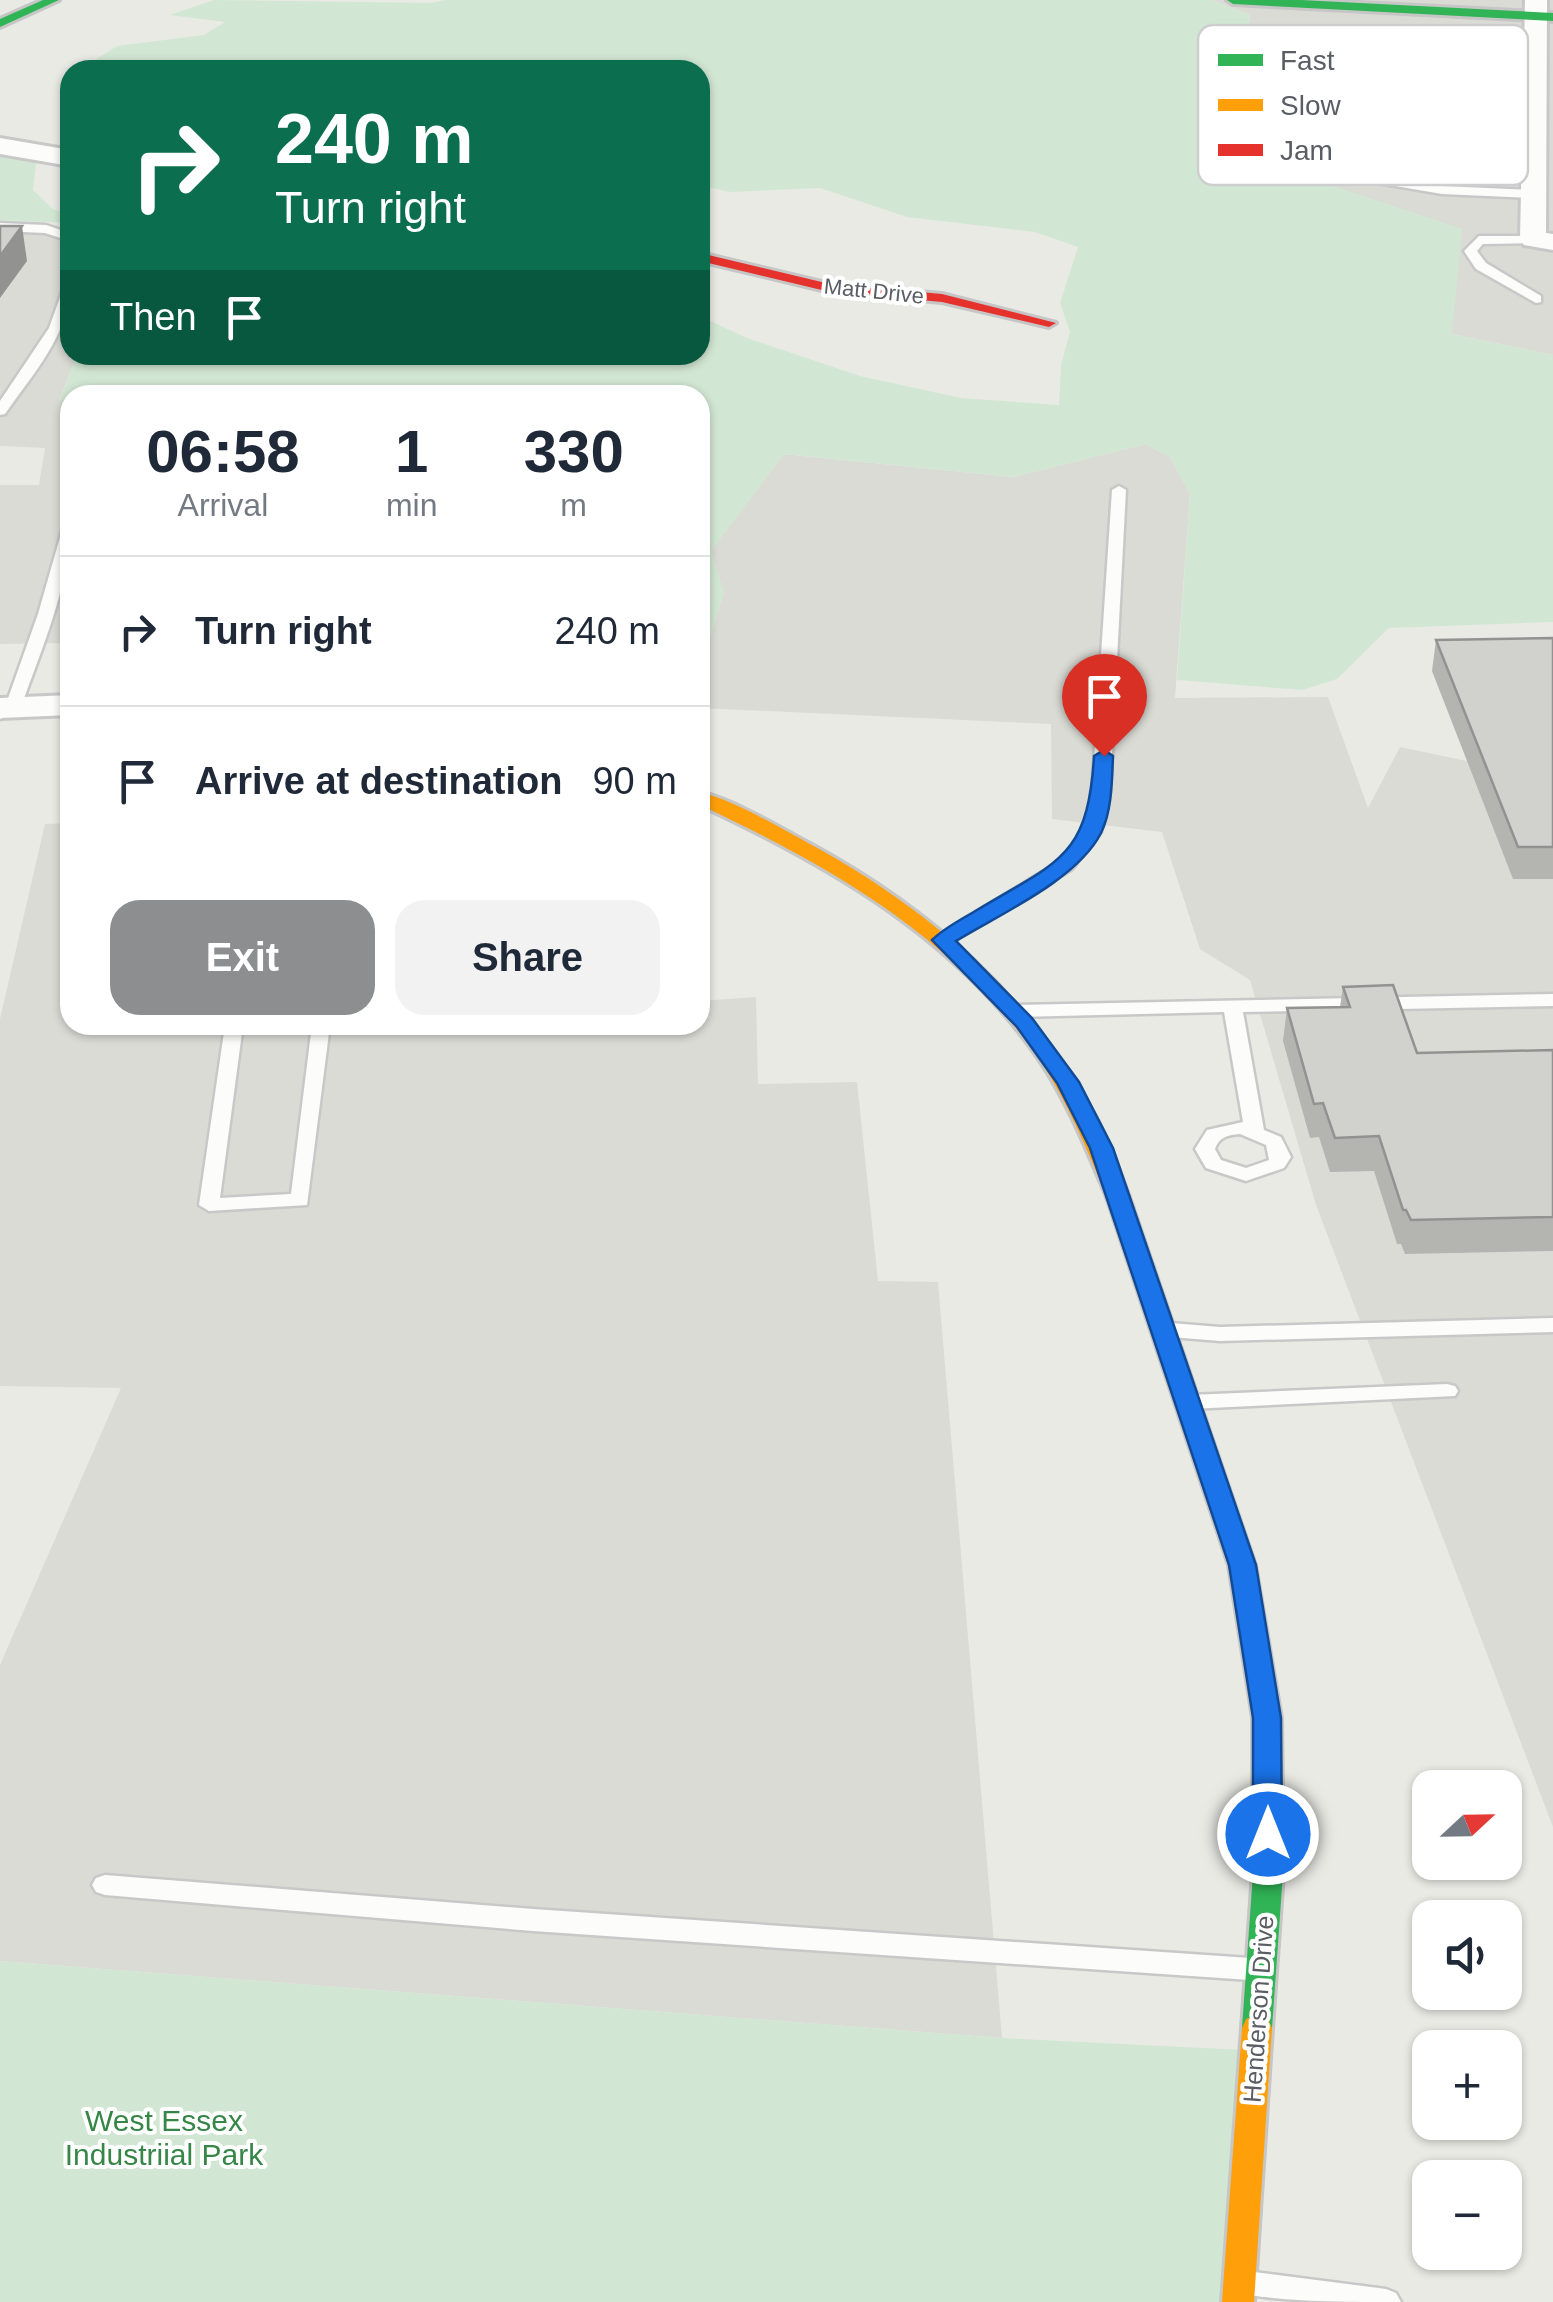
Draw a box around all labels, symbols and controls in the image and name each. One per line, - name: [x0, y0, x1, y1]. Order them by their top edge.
- legend: [1198, 25, 1528, 185]
- text: Fast: [1280, 45, 1335, 76]
- text: Slow: [1280, 90, 1341, 121]
- icon: right: [110, 100, 240, 230]
- text: 240 m: [275, 100, 473, 178]
- text: Jam: [1280, 135, 1333, 166]
- text: Turn right: [275, 182, 466, 233]
- street label: Matt Drive: [823, 273, 925, 309]
- icon: arrive: [217, 290, 272, 345]
- text: Then: [110, 296, 197, 338]
- text: 06:58: [146, 418, 300, 485]
- text: 1: [395, 418, 428, 485]
- text: 330: [524, 418, 624, 485]
- text: Arrival: [178, 487, 268, 523]
- text: min: [386, 487, 437, 523]
- text: m: [560, 487, 587, 523]
- icon: right: [110, 604, 165, 659]
- text: Turn right: [195, 610, 372, 652]
- text: 240 m: [554, 610, 660, 652]
- pin: [1062, 654, 1147, 757]
- icon: arrive: [1077, 669, 1132, 724]
- icon: arrive: [110, 754, 165, 809]
- text: Arrive at destination: [195, 760, 562, 802]
- text: 90 m: [592, 760, 677, 802]
- button: Exit: [110, 900, 375, 1015]
- button: Share: [395, 900, 660, 1015]
- north arrow: [1412, 1770, 1522, 1880]
- map controls: [1412, 1770, 1522, 2270]
- position arrow: [1216, 1782, 1320, 1886]
- button: sound: [1412, 1900, 1522, 2010]
- street label: Henderson Drive: [1237, 1914, 1279, 2104]
- button: +: [1412, 2030, 1522, 2140]
- park label: West Essex Industriial Park: [65, 2104, 264, 2171]
- button: −: [1412, 2160, 1522, 2270]

